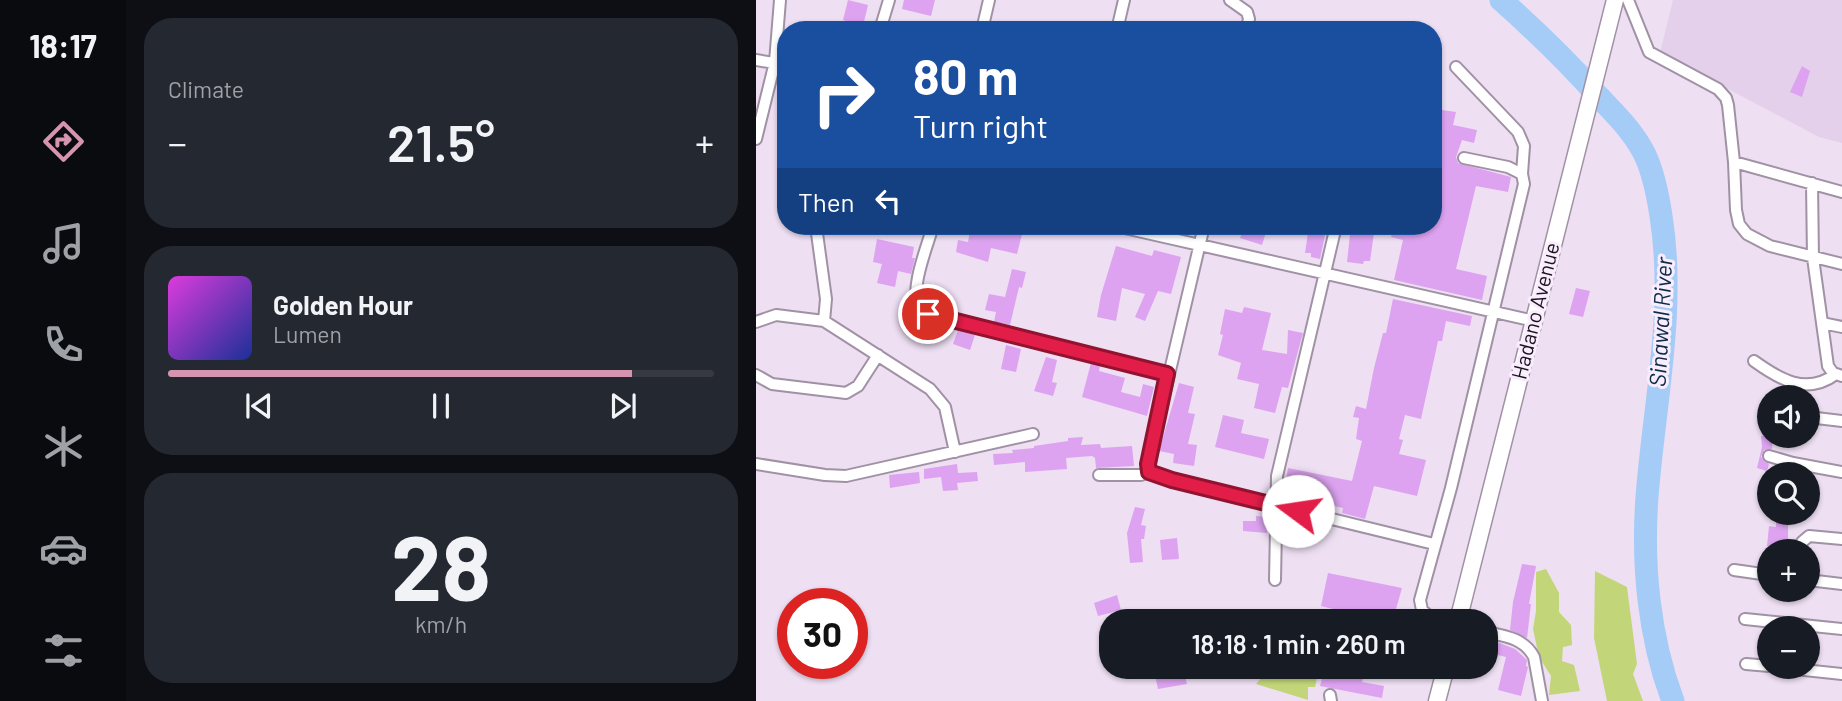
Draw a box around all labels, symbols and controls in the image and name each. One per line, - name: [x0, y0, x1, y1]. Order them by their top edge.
- text: 18:17: [29, 26, 97, 64]
- text: 80 m: [913, 46, 1018, 105]
- icon: right: [798, 49, 889, 140]
- text: Climate: [168, 75, 244, 103]
- text: Turn right: [913, 106, 1048, 144]
- text: 21.5°: [387, 110, 495, 172]
- icon: directions: [39, 117, 88, 166]
- text: −: [168, 119, 187, 165]
- text: +: [695, 119, 714, 165]
- icon: left: [869, 182, 907, 220]
- text: Then: [798, 186, 855, 217]
- icon: music: [39, 219, 88, 268]
- street label: Hadano Avenue: [1505, 240, 1564, 382]
- water label: Sinawal River: [1643, 255, 1677, 388]
- pin: [898, 284, 958, 344]
- text: Golden Hour: [273, 289, 413, 320]
- icon: arrive: [909, 295, 947, 333]
- icon: phone: [39, 320, 88, 369]
- text: Lumen: [273, 320, 342, 348]
- map controls: [1757, 385, 1820, 679]
- button: sound: [1757, 385, 1820, 448]
- icon: previous: [240, 387, 278, 425]
- icon: pause: [422, 387, 460, 425]
- icon: next: [604, 387, 642, 425]
- icon: climate: [39, 422, 88, 471]
- button: search: [1757, 462, 1820, 525]
- position arrow: [1261, 474, 1335, 548]
- text: 28: [391, 510, 491, 619]
- icon: car: [39, 524, 88, 573]
- button: +: [1757, 539, 1820, 602]
- speed limit sign: 30: [777, 588, 868, 679]
- text: km/h: [415, 610, 467, 638]
- button: −: [1757, 616, 1820, 679]
- icon: filters: [39, 626, 88, 675]
- text: 18:18 · 1 min · 260 m: [1191, 628, 1406, 659]

